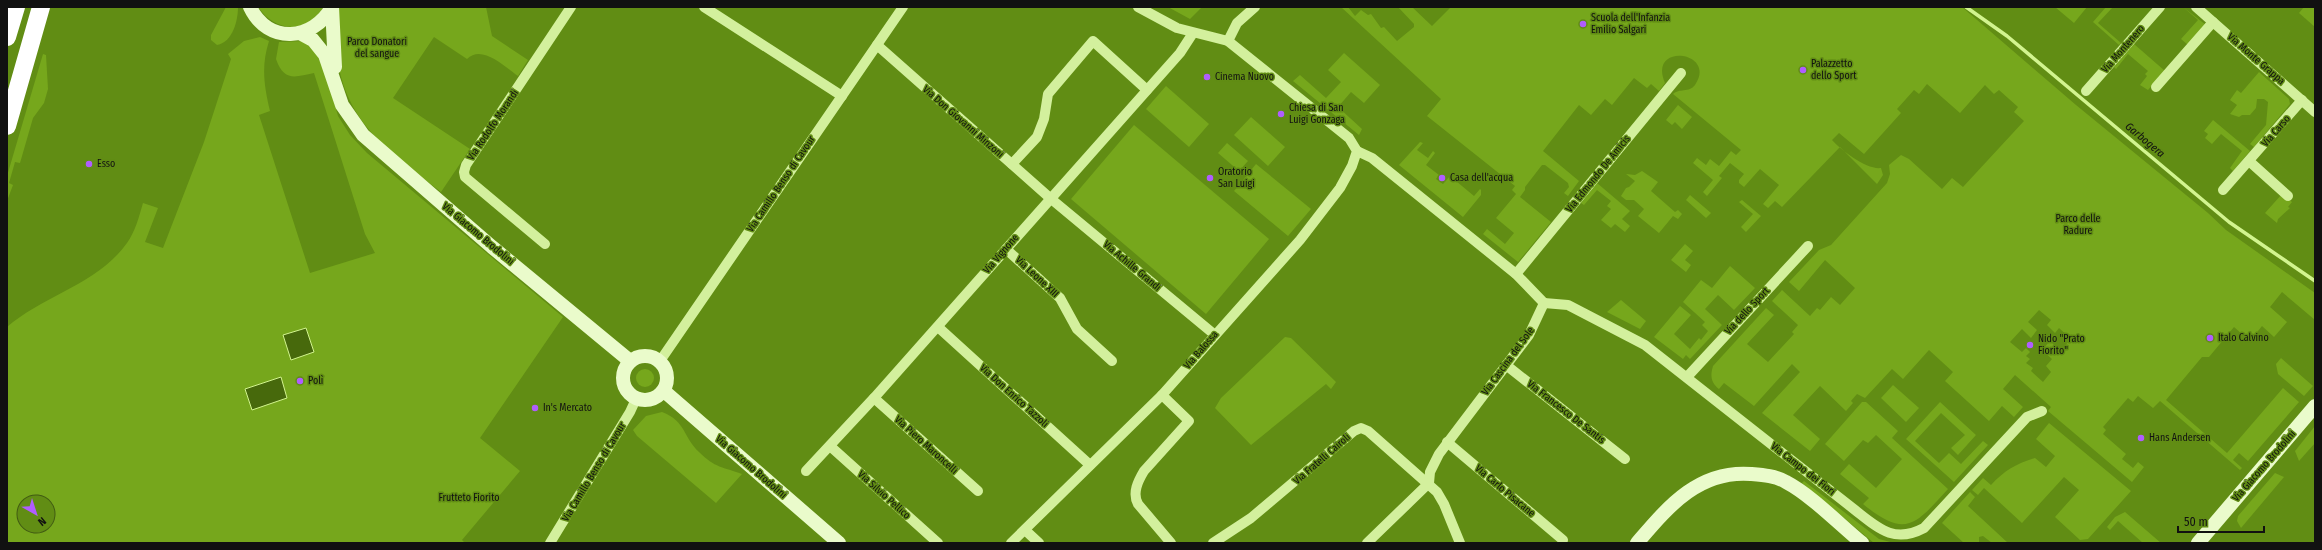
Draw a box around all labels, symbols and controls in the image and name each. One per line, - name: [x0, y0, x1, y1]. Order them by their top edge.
- place label: Scuola dell'Infanzia Emilio Salgari: [1591, 12, 1670, 36]
- marker: Scuola dell'Infanzia Emilio Salgari: [1578, 19, 1588, 29]
- street label: Via Montenero: [2099, 23, 2147, 75]
- street label: Via Monte Grappa: [2225, 31, 2287, 87]
- park label: Parco Donatori del sangue: [347, 36, 407, 60]
- place label: Palazzetto dello Sport: [1811, 58, 1857, 82]
- marker: Palazzetto dello Sport: [1798, 65, 1808, 75]
- place label: Cinema Nuovo: [1215, 71, 1274, 83]
- marker: Cinema Nuovo: [1202, 72, 1212, 82]
- street label: Via Don Giovanni Minzoni: [920, 84, 1006, 160]
- street label: Via Rodolfo Morandi: [465, 87, 521, 163]
- place label: Chiesa di San Luigi Gonzaga: [1289, 102, 1345, 126]
- marker: Chiesa di San Luigi Gonzaga: [1276, 109, 1286, 119]
- street label: Via Carso: [2259, 113, 2293, 149]
- water label: Garbogera: [2123, 120, 2168, 160]
- street label: Via Camillo Benso di Cavour: [744, 133, 818, 234]
- street label: Via Edmondo De Amicis: [1563, 133, 1633, 215]
- place label: Esso: [97, 158, 115, 170]
- marker: Esso: [84, 159, 94, 169]
- place label: Oratorio San Luigi: [1218, 166, 1255, 190]
- place label: Casa dell'acqua: [1450, 172, 1513, 184]
- marker: Oratorio San Luigi: [1205, 173, 1215, 183]
- marker: Casa dell'acqua: [1437, 173, 1447, 183]
- street label: Via Giacomo Brodolini: [440, 200, 516, 268]
- park label: Parco delle Radure: [2056, 213, 2101, 237]
- street label: Via Vignone: [981, 232, 1021, 276]
- street label: Via Achille Grandi: [1101, 238, 1163, 294]
- street label: Via Leone XIII: [1013, 254, 1061, 300]
- street label: Via dello Sport: [1722, 284, 1772, 337]
- street label: Via Cascina del Sole: [1479, 325, 1537, 397]
- street label: Via Balossa: [1181, 329, 1221, 371]
- place label: Italo Calvino: [2218, 332, 2269, 344]
- place label: Nido "Prato Fiorito": [2038, 333, 2085, 357]
- marker: Italo Calvino: [2205, 333, 2215, 343]
- marker: Nido "Prato Fiorito": [2025, 340, 2035, 350]
- street label: Via Don Enrico Tazzoli: [977, 362, 1051, 430]
- place label: Polì: [308, 374, 324, 387]
- marker: Polì: [295, 376, 305, 386]
- street label: Via Francesco De Santis: [1525, 378, 1607, 446]
- place label: In's Mercato: [543, 402, 592, 414]
- marker: In's Mercato: [530, 403, 540, 413]
- street label: Via Piero Maroncelli: [892, 413, 960, 477]
- street label: Via Camillo Benso di Cavour: [560, 420, 629, 524]
- street label: Via Giacomo Brodolini: [2230, 428, 2298, 504]
- street label: Via Fratelli Cairoli: [1291, 431, 1353, 487]
- place label: Hans Andersen: [2149, 432, 2211, 444]
- street label: Via Giacomo Brodolini: [713, 433, 789, 501]
- marker: Hans Andersen: [2136, 433, 2146, 443]
- street label: Via Campo dei Fiori: [1768, 440, 1838, 498]
- street label: Via Carlo Pisacane: [1473, 462, 1537, 520]
- street label: Via Silvio Pellico: [855, 468, 913, 522]
- park label: Frutteto Fiorito: [438, 492, 500, 504]
- north arrow: [16, 494, 56, 534]
- scale bar: [2178, 508, 2264, 534]
- text: N: [35, 514, 49, 529]
- text: 50 m: [2184, 515, 2208, 529]

